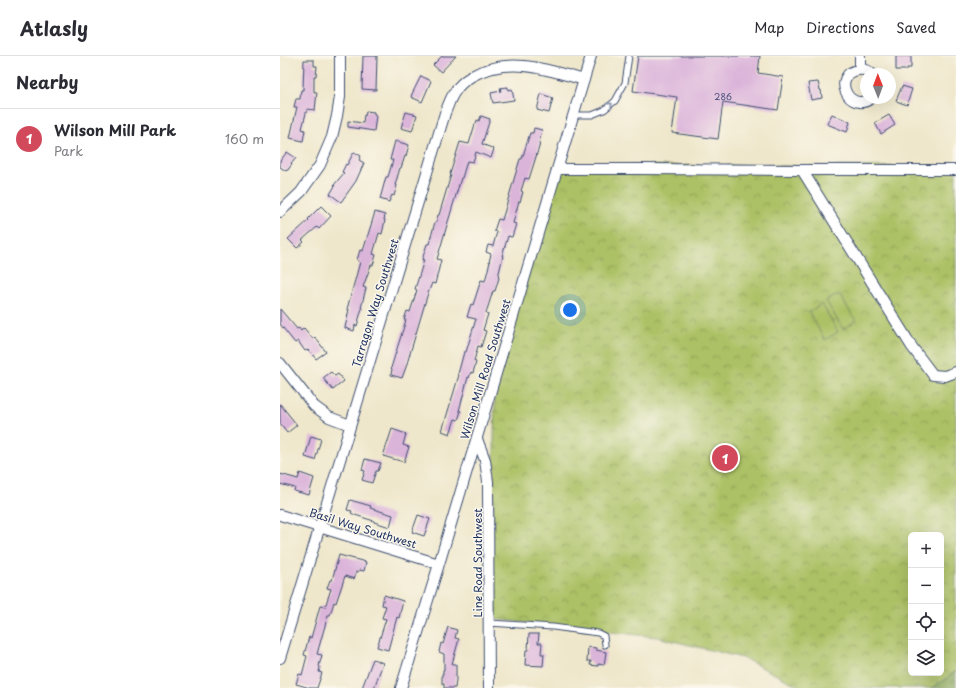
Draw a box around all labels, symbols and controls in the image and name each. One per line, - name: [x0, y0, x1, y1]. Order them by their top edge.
- text: Atlasly: [20, 14, 88, 42]
- text: Map: [754, 17, 784, 38]
- text: Directions: [806, 17, 874, 38]
- text: Saved: [896, 17, 936, 38]
- north arrow: [860, 68, 896, 104]
- text: Nearby: [16, 69, 78, 95]
- house number: 286: [714, 89, 732, 103]
- one-way arrow: [605, 102, 613, 109]
- text: Wilson Mill Park: [54, 118, 176, 141]
- text: 1: [26, 129, 32, 148]
- text: 160 m: [225, 129, 264, 148]
- text: Park: [54, 141, 83, 160]
- street label: Tarragon Way Southwest: [347, 236, 403, 370]
- street label: Wilson Mill Road Southwest: [456, 296, 515, 441]
- your location: [560, 300, 580, 320]
- pin: 1: [712, 443, 738, 473]
- street label: Basil Way Southwest: [307, 504, 419, 553]
- street label: Line Road Southwest: [469, 508, 486, 618]
- map controls: [908, 532, 944, 676]
- button: +: [908, 532, 944, 568]
- button: −: [908, 568, 944, 604]
- button: locate: [908, 604, 944, 640]
- button: layers: [908, 640, 944, 676]

